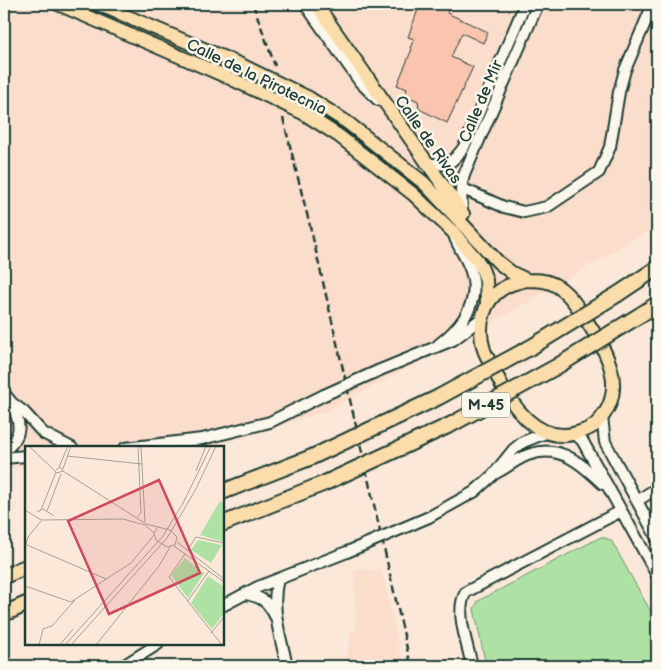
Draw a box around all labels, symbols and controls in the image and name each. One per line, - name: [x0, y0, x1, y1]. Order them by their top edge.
- street label: Calle de la Pirotecnia: [183, 35, 329, 120]
- street label: Calle de Mir: [456, 57, 507, 146]
- street label: Calle de Rivas: [390, 92, 465, 188]
- road number: M-45: [462, 392, 510, 418]
- inset map: [25, 446, 224, 645]

